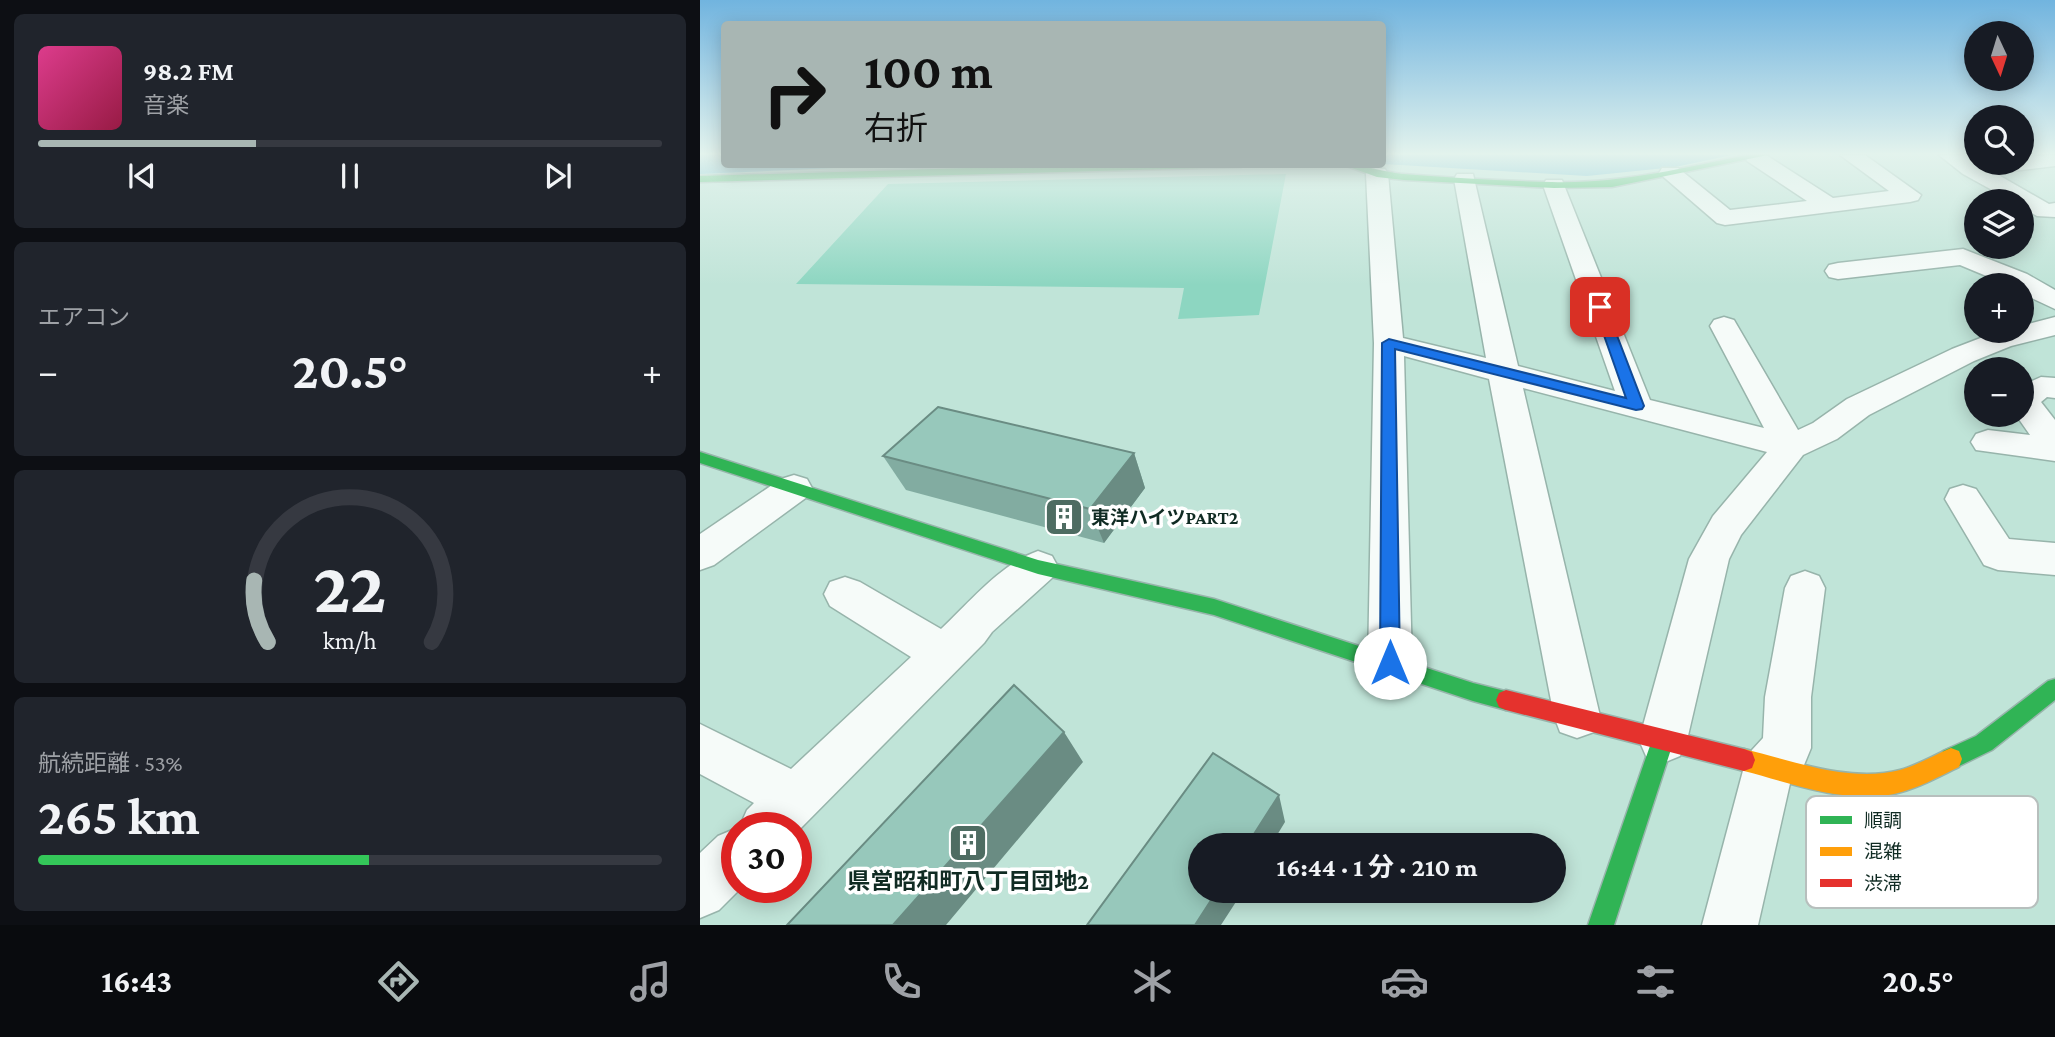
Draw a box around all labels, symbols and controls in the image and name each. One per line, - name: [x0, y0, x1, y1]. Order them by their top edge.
- north arrow: [1964, 21, 2034, 91]
- map controls: [1964, 21, 2034, 427]
- text: 100 m: [864, 44, 993, 99]
- icon: right: [749, 49, 840, 140]
- text: 98.2 FM: [143, 57, 234, 86]
- text: 音楽: [143, 92, 189, 118]
- button: search: [1964, 105, 2034, 175]
- text: 右折: [864, 110, 928, 146]
- icon: previous: [123, 157, 161, 195]
- icon: pause: [331, 157, 369, 195]
- icon: next: [539, 157, 577, 195]
- button: layers: [1964, 189, 2034, 259]
- button: +: [1964, 273, 2034, 343]
- pin: [1570, 277, 1630, 337]
- icon: arrive: [1581, 288, 1619, 326]
- text: エアコン: [38, 304, 130, 330]
- text: 20.5°: [292, 341, 408, 399]
- text: −: [38, 350, 58, 392]
- text: +: [642, 350, 662, 392]
- button: −: [1964, 357, 2034, 427]
- building icon: 東洋ハイツPART2: [1043, 496, 1085, 538]
- place label: 東洋ハイツPART2: [1091, 507, 1239, 528]
- text: 22: [313, 548, 387, 629]
- position arrow: [1353, 626, 1427, 700]
- text: km/h: [323, 627, 377, 654]
- text: 航続距離 · 53%: [38, 750, 183, 776]
- text: 265 km: [38, 787, 200, 845]
- legend: [1806, 796, 2038, 908]
- text: 順調: [1864, 810, 1902, 831]
- speed limit sign: 30: [721, 812, 812, 903]
- building icon: 県営昭和町八丁目団地2: [947, 822, 989, 864]
- text: 混雑: [1864, 841, 1902, 862]
- text: 16:44 · 1 分 · 210 m: [1277, 853, 1477, 882]
- place label: 県営昭和町八丁目団地2: [847, 868, 1089, 894]
- text: 渋滞: [1864, 873, 1902, 894]
- icon: directions: [374, 957, 423, 1006]
- icon: music: [626, 957, 675, 1006]
- icon: phone: [877, 957, 926, 1006]
- icon: climate: [1128, 957, 1177, 1006]
- icon: car: [1380, 957, 1429, 1006]
- icon: filters: [1631, 957, 1680, 1006]
- text: 16:43: [101, 963, 172, 999]
- text: 20.5°: [1882, 963, 1954, 999]

